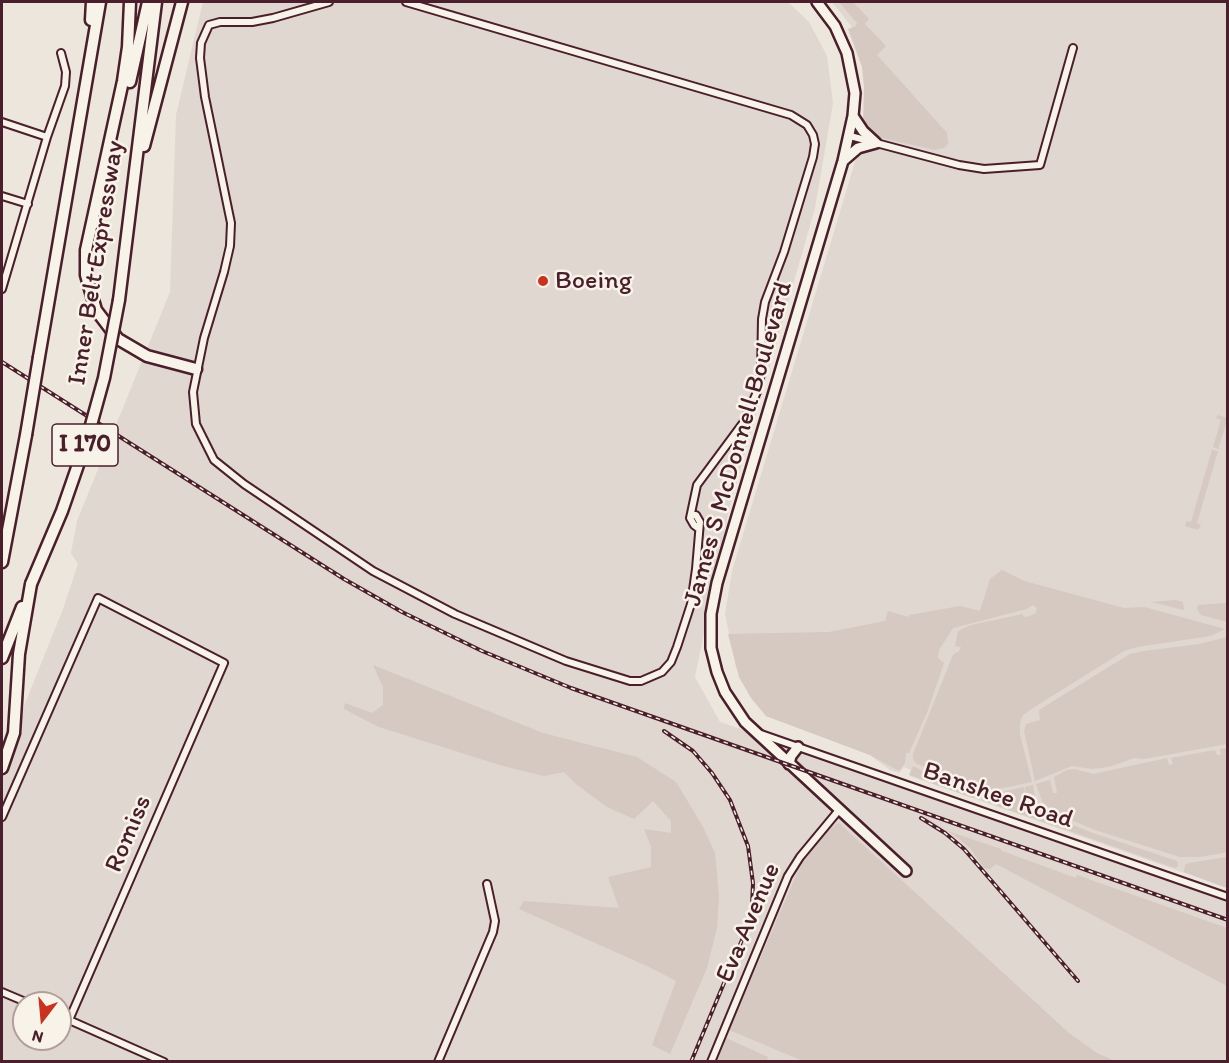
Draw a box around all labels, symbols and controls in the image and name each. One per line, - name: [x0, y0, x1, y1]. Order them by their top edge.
- street label: Inner Belt Expressway: [62, 138, 132, 388]
- place label: Boeing: [555, 265, 632, 297]
- marker: Boeing: [536, 274, 550, 288]
- street label: James S McDonnell Boulevard: [678, 278, 800, 610]
- road number: I 170: [52, 424, 118, 466]
- street label: Banshee Road: [919, 756, 1077, 836]
- street label: Romiss: [99, 791, 159, 877]
- street label: Eva Avenue: [710, 859, 788, 987]
- north arrow: [12, 991, 72, 1051]
- text: N: [30, 1026, 45, 1047]

